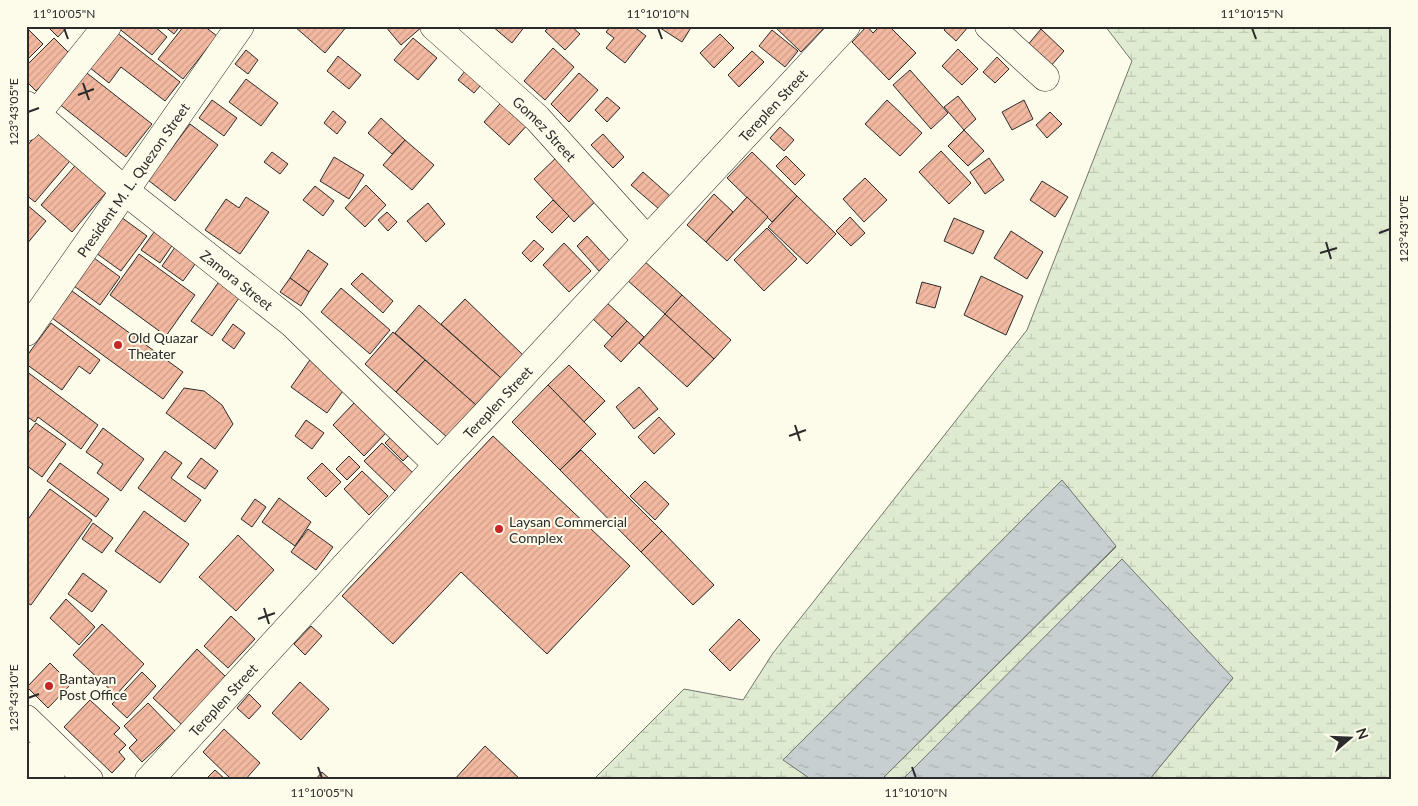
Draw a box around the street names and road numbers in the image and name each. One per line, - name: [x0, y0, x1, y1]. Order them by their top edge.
- street label: Tereplen Street: [735, 65, 811, 145]
- street label: Gomez Street: [510, 92, 580, 164]
- street label: President M. L. Quezon Street: [73, 99, 192, 260]
- street label: Zamora Street: [198, 246, 277, 313]
- street label: Tereplen Street: [459, 362, 535, 442]
- street label: Tereplen Street: [185, 660, 260, 740]

